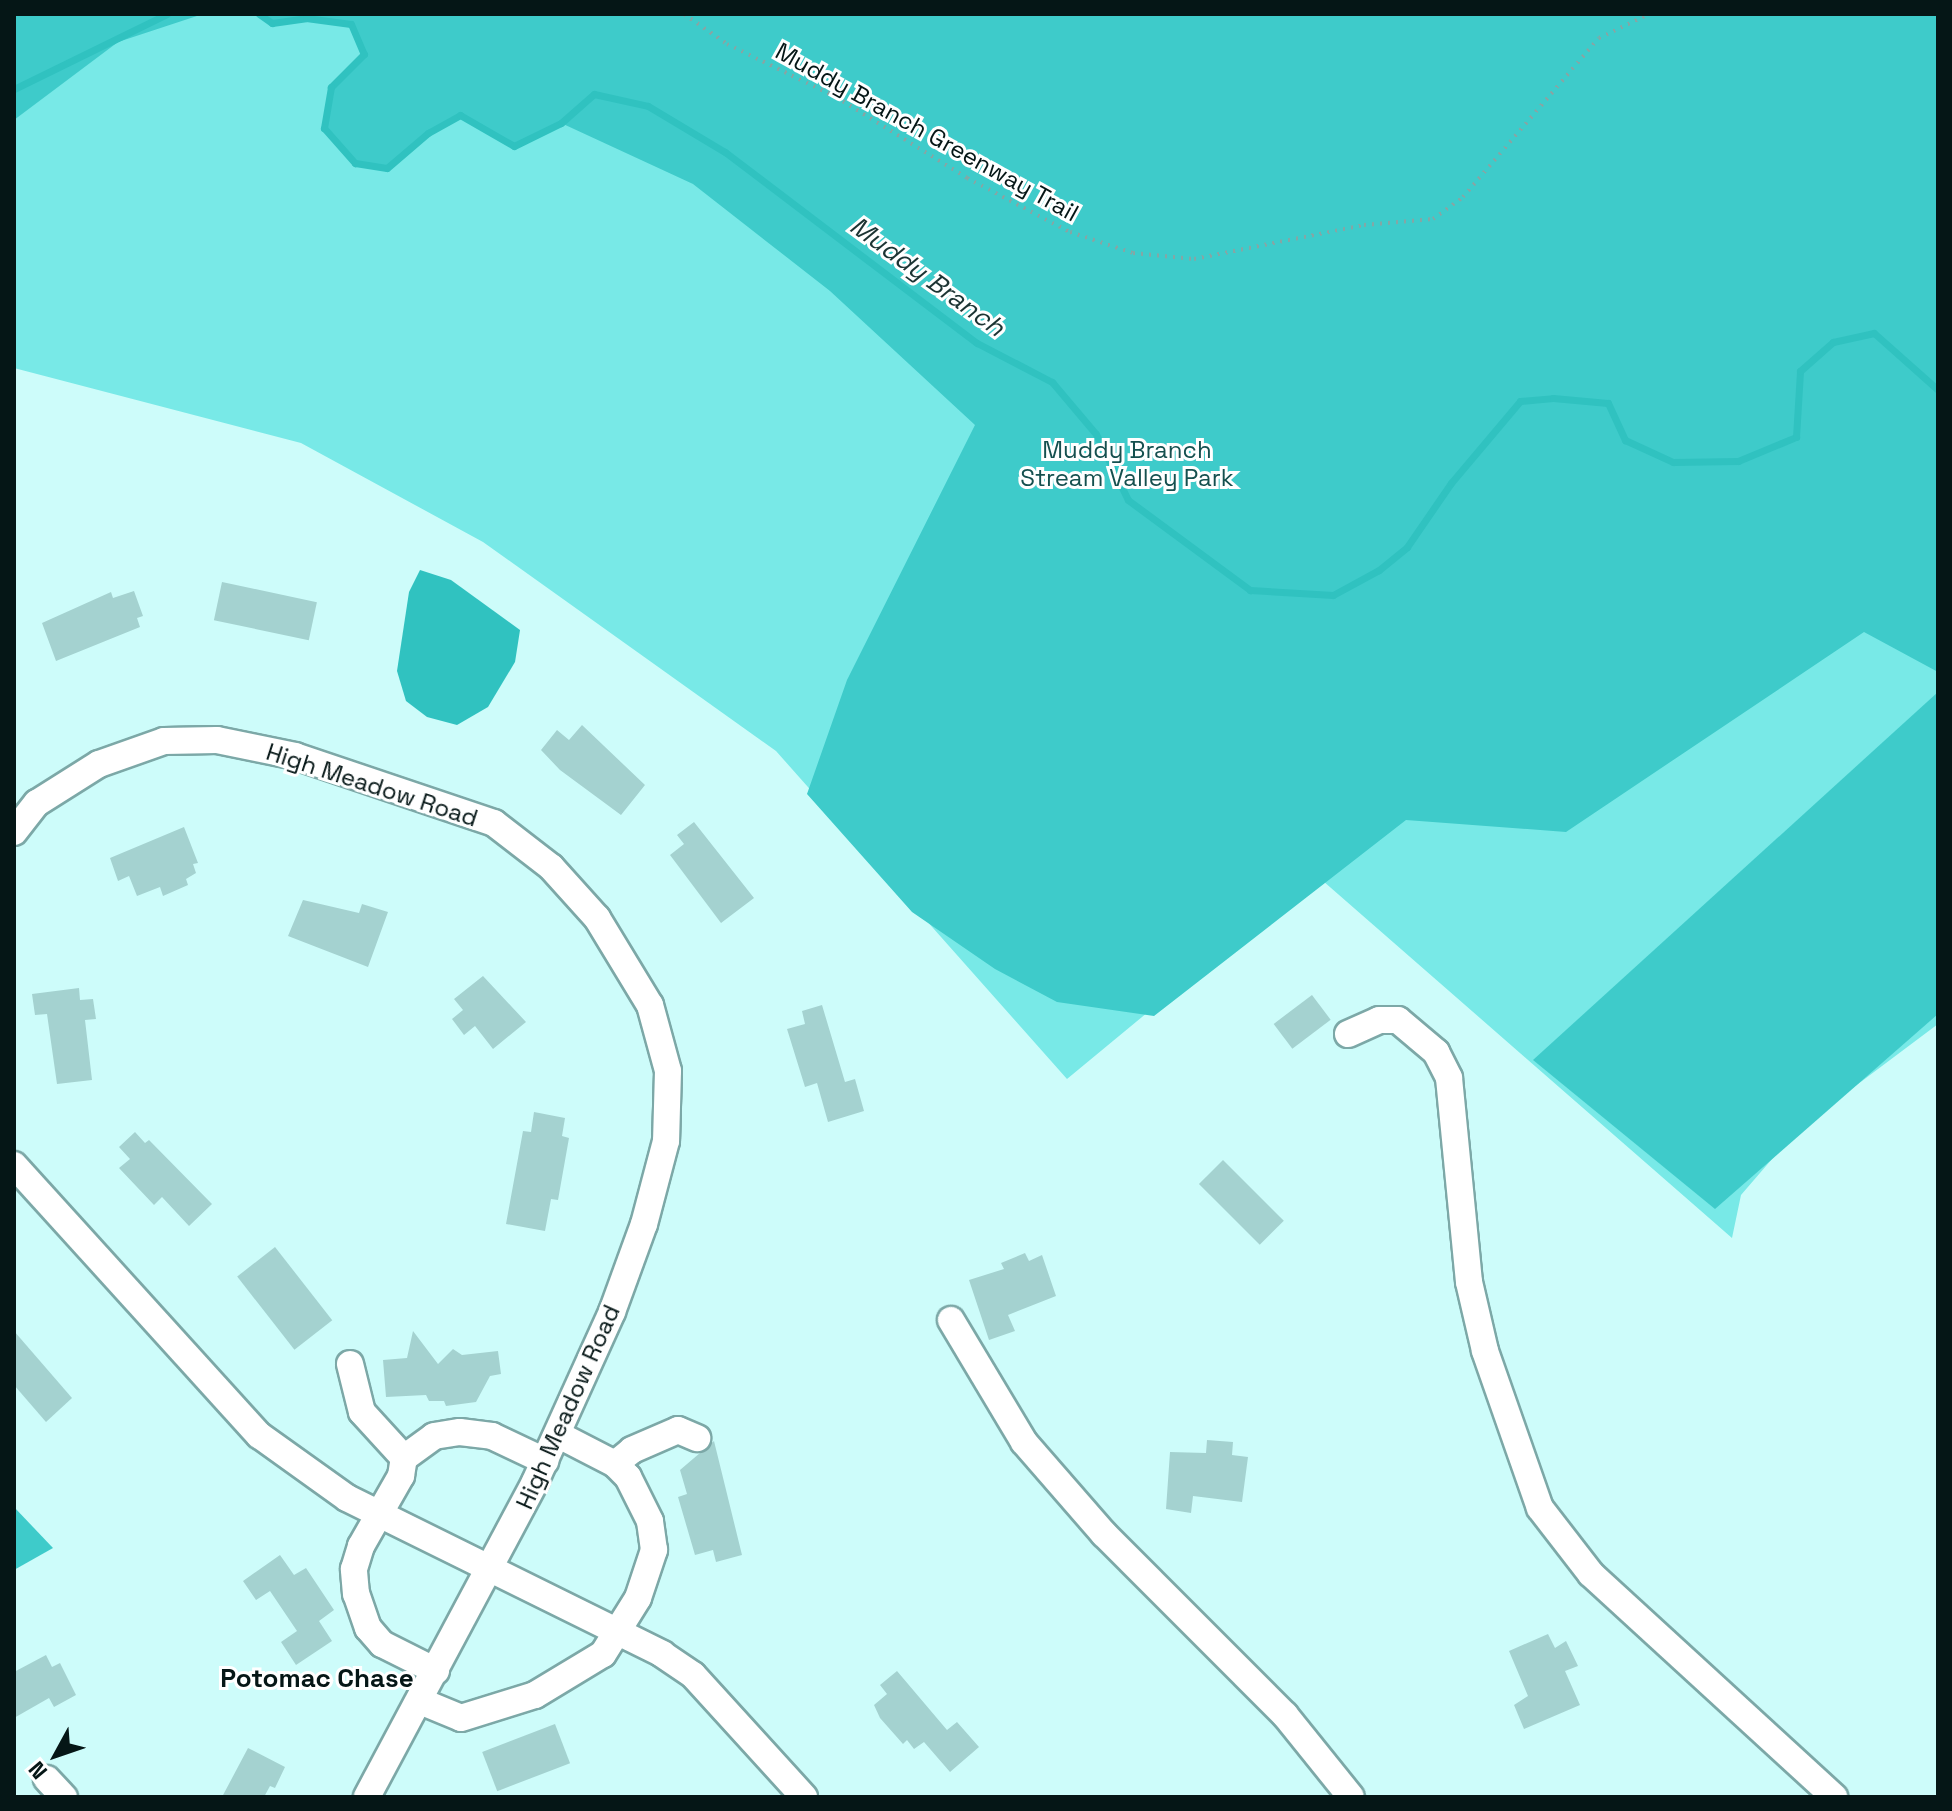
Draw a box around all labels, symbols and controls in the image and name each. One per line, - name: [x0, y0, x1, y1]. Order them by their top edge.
- street label: Muddy Branch Greenway Trail: [770, 36, 1084, 228]
- water label: Muddy Branch: [844, 210, 1010, 344]
- park label: Muddy Branch Stream Valley Park: [1020, 436, 1234, 492]
- street label: High Meadow Road: [263, 737, 481, 833]
- street label: High Meadow Road: [510, 1300, 626, 1514]
- district label: Potomac Chase: [220, 1663, 414, 1695]
- north arrow: [16, 1715, 96, 1795]
- text: N: [22, 1756, 53, 1785]

